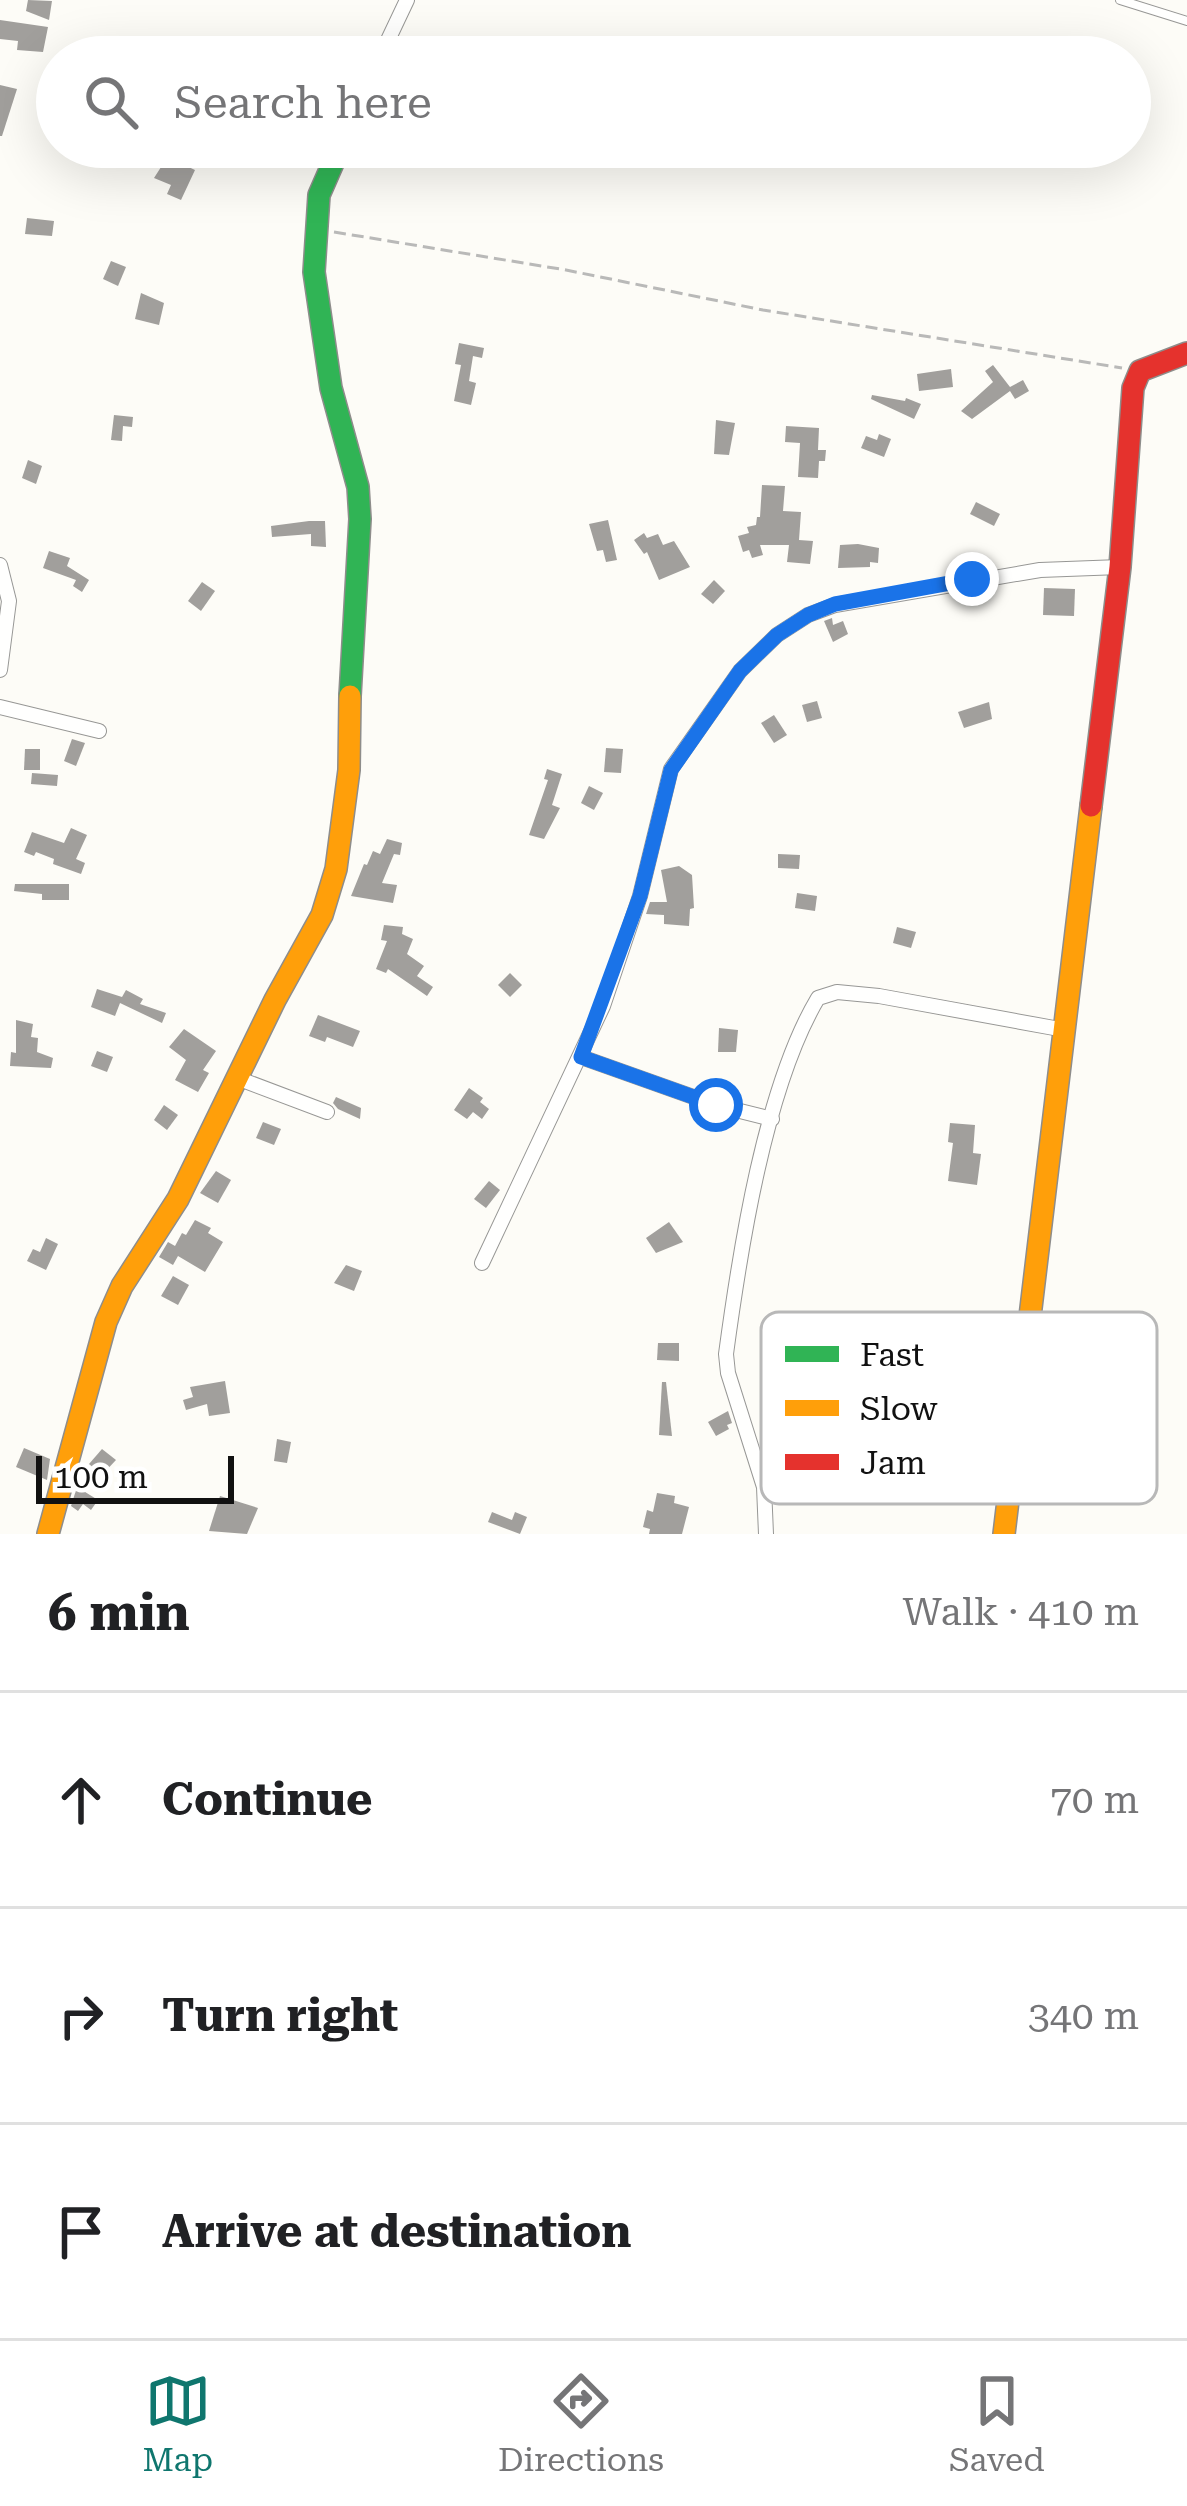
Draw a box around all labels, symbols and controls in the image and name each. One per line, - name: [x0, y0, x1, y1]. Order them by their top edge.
- search box: [36, 36, 1151, 168]
- icon: search: [78, 69, 144, 135]
- text: Search here: [174, 76, 432, 129]
- route end: [945, 552, 999, 606]
- route start: [689, 1078, 743, 1132]
- legend: [761, 1312, 1157, 1504]
- text: Fast: [860, 1335, 924, 1374]
- text: Slow: [860, 1389, 938, 1428]
- text: Jam: [860, 1443, 926, 1482]
- scale bar: [36, 1450, 234, 1503]
- text: 100 m: [54, 1457, 148, 1496]
- text: 6 min: [48, 1583, 190, 1642]
- text: Walk · 410 m: [903, 1589, 1139, 1635]
- icon: ahead: [48, 1767, 114, 1833]
- text: Continue: [162, 1773, 373, 1826]
- text: 70 m: [1050, 1777, 1139, 1823]
- icon: right: [48, 1983, 114, 2049]
- text: Turn right: [162, 1989, 398, 2042]
- text: 340 m: [1028, 1993, 1139, 2039]
- icon: arrive: [48, 2199, 114, 2265]
- text: Arrive at destination: [162, 2205, 631, 2258]
- tab: Map: [142, 2368, 213, 2479]
- tab: Directions: [498, 2368, 664, 2479]
- tab: Saved: [949, 2368, 1045, 2479]

